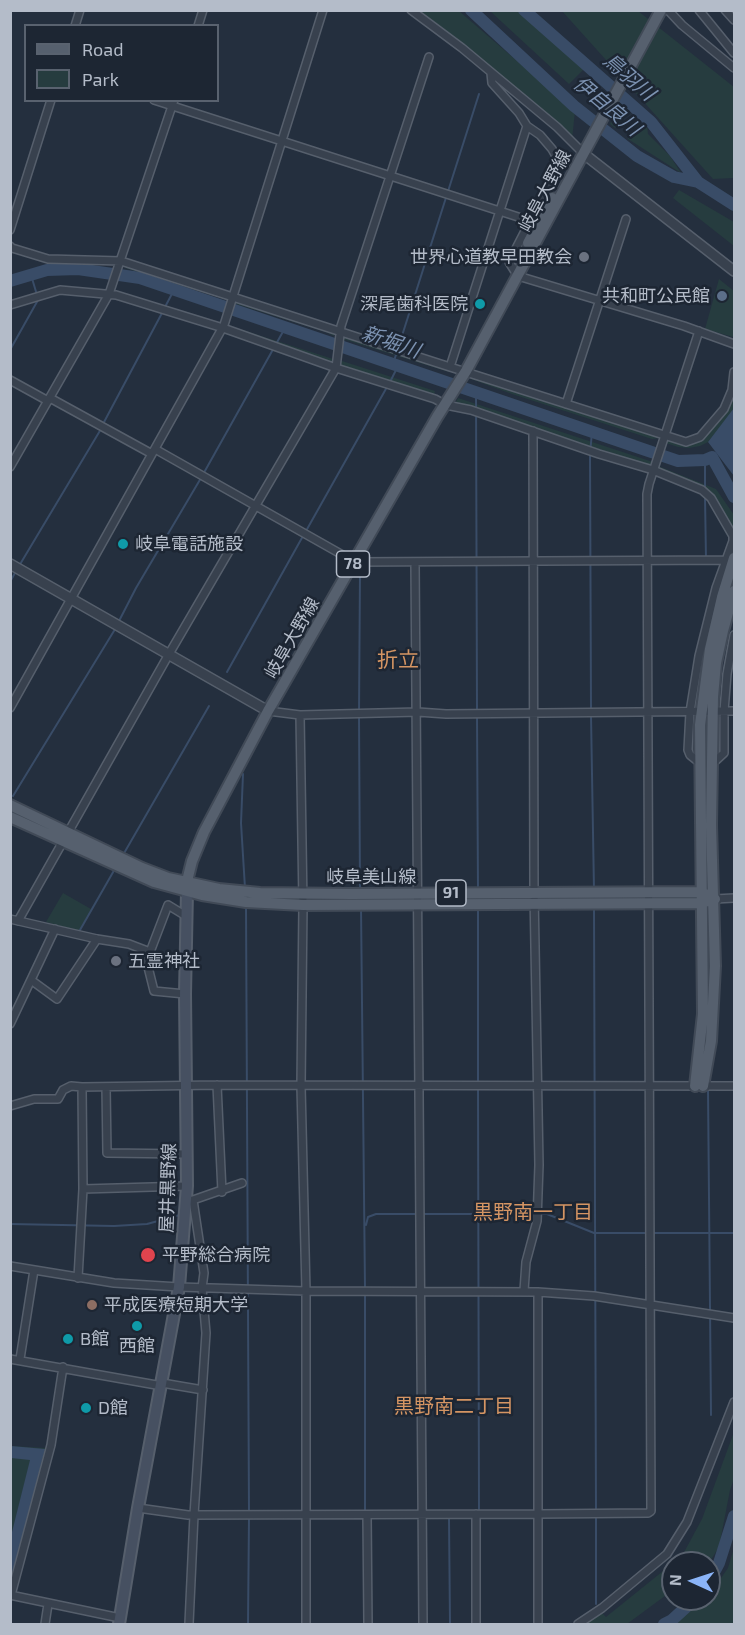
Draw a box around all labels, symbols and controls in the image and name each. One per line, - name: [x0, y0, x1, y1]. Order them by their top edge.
- legend: [24, 24, 219, 102]
- text: Road: [82, 38, 123, 60]
- water label: 鳥羽川: [598, 48, 660, 106]
- text: Park: [82, 68, 119, 90]
- water label: 伊自良川: [569, 71, 645, 141]
- street label: 岐阜大野線: [514, 146, 576, 236]
- place label: 世界心道教早田教会: [410, 246, 572, 268]
- marker: 世界心道教早田教会: [577, 250, 591, 264]
- place label: 共和町公民館: [602, 285, 710, 307]
- marker: 共和町公民館: [715, 289, 729, 303]
- place label: 深尾歯科医院: [360, 293, 468, 315]
- marker: 深尾歯科医院: [473, 297, 487, 311]
- water label: 新堀川: [359, 321, 423, 363]
- place label: 岐阜電話施設: [135, 533, 243, 555]
- marker: 岐阜電話施設: [116, 537, 130, 551]
- road number: 78: [336, 551, 370, 577]
- street label: 岐阜大野線: [260, 594, 324, 682]
- district label: 折立: [377, 647, 419, 673]
- street label: 岐阜美山線: [326, 866, 416, 888]
- road number: 91: [436, 880, 466, 906]
- place label: 五霊神社: [128, 950, 200, 972]
- marker: 五霊神社: [109, 954, 123, 968]
- street label: 屋井黒野線: [156, 1143, 180, 1233]
- district label: 黒野南一丁目: [473, 1200, 593, 1224]
- place label: 平野総合病院: [162, 1244, 270, 1266]
- marker: 平野総合病院: [139, 1246, 157, 1264]
- place label: 平成医療短期大学: [104, 1294, 248, 1316]
- marker: 平成医療短期大学: [85, 1298, 99, 1312]
- marker: 西館: [130, 1319, 144, 1333]
- place label: B館: [80, 1328, 109, 1350]
- marker: B館: [61, 1332, 75, 1346]
- place label: 西館: [119, 1335, 155, 1357]
- district label: 黒野南二丁目: [394, 1394, 514, 1418]
- place label: D館: [98, 1397, 128, 1419]
- marker: D館: [79, 1401, 93, 1415]
- north arrow: [661, 1551, 721, 1611]
- text: N: [665, 1574, 684, 1586]

